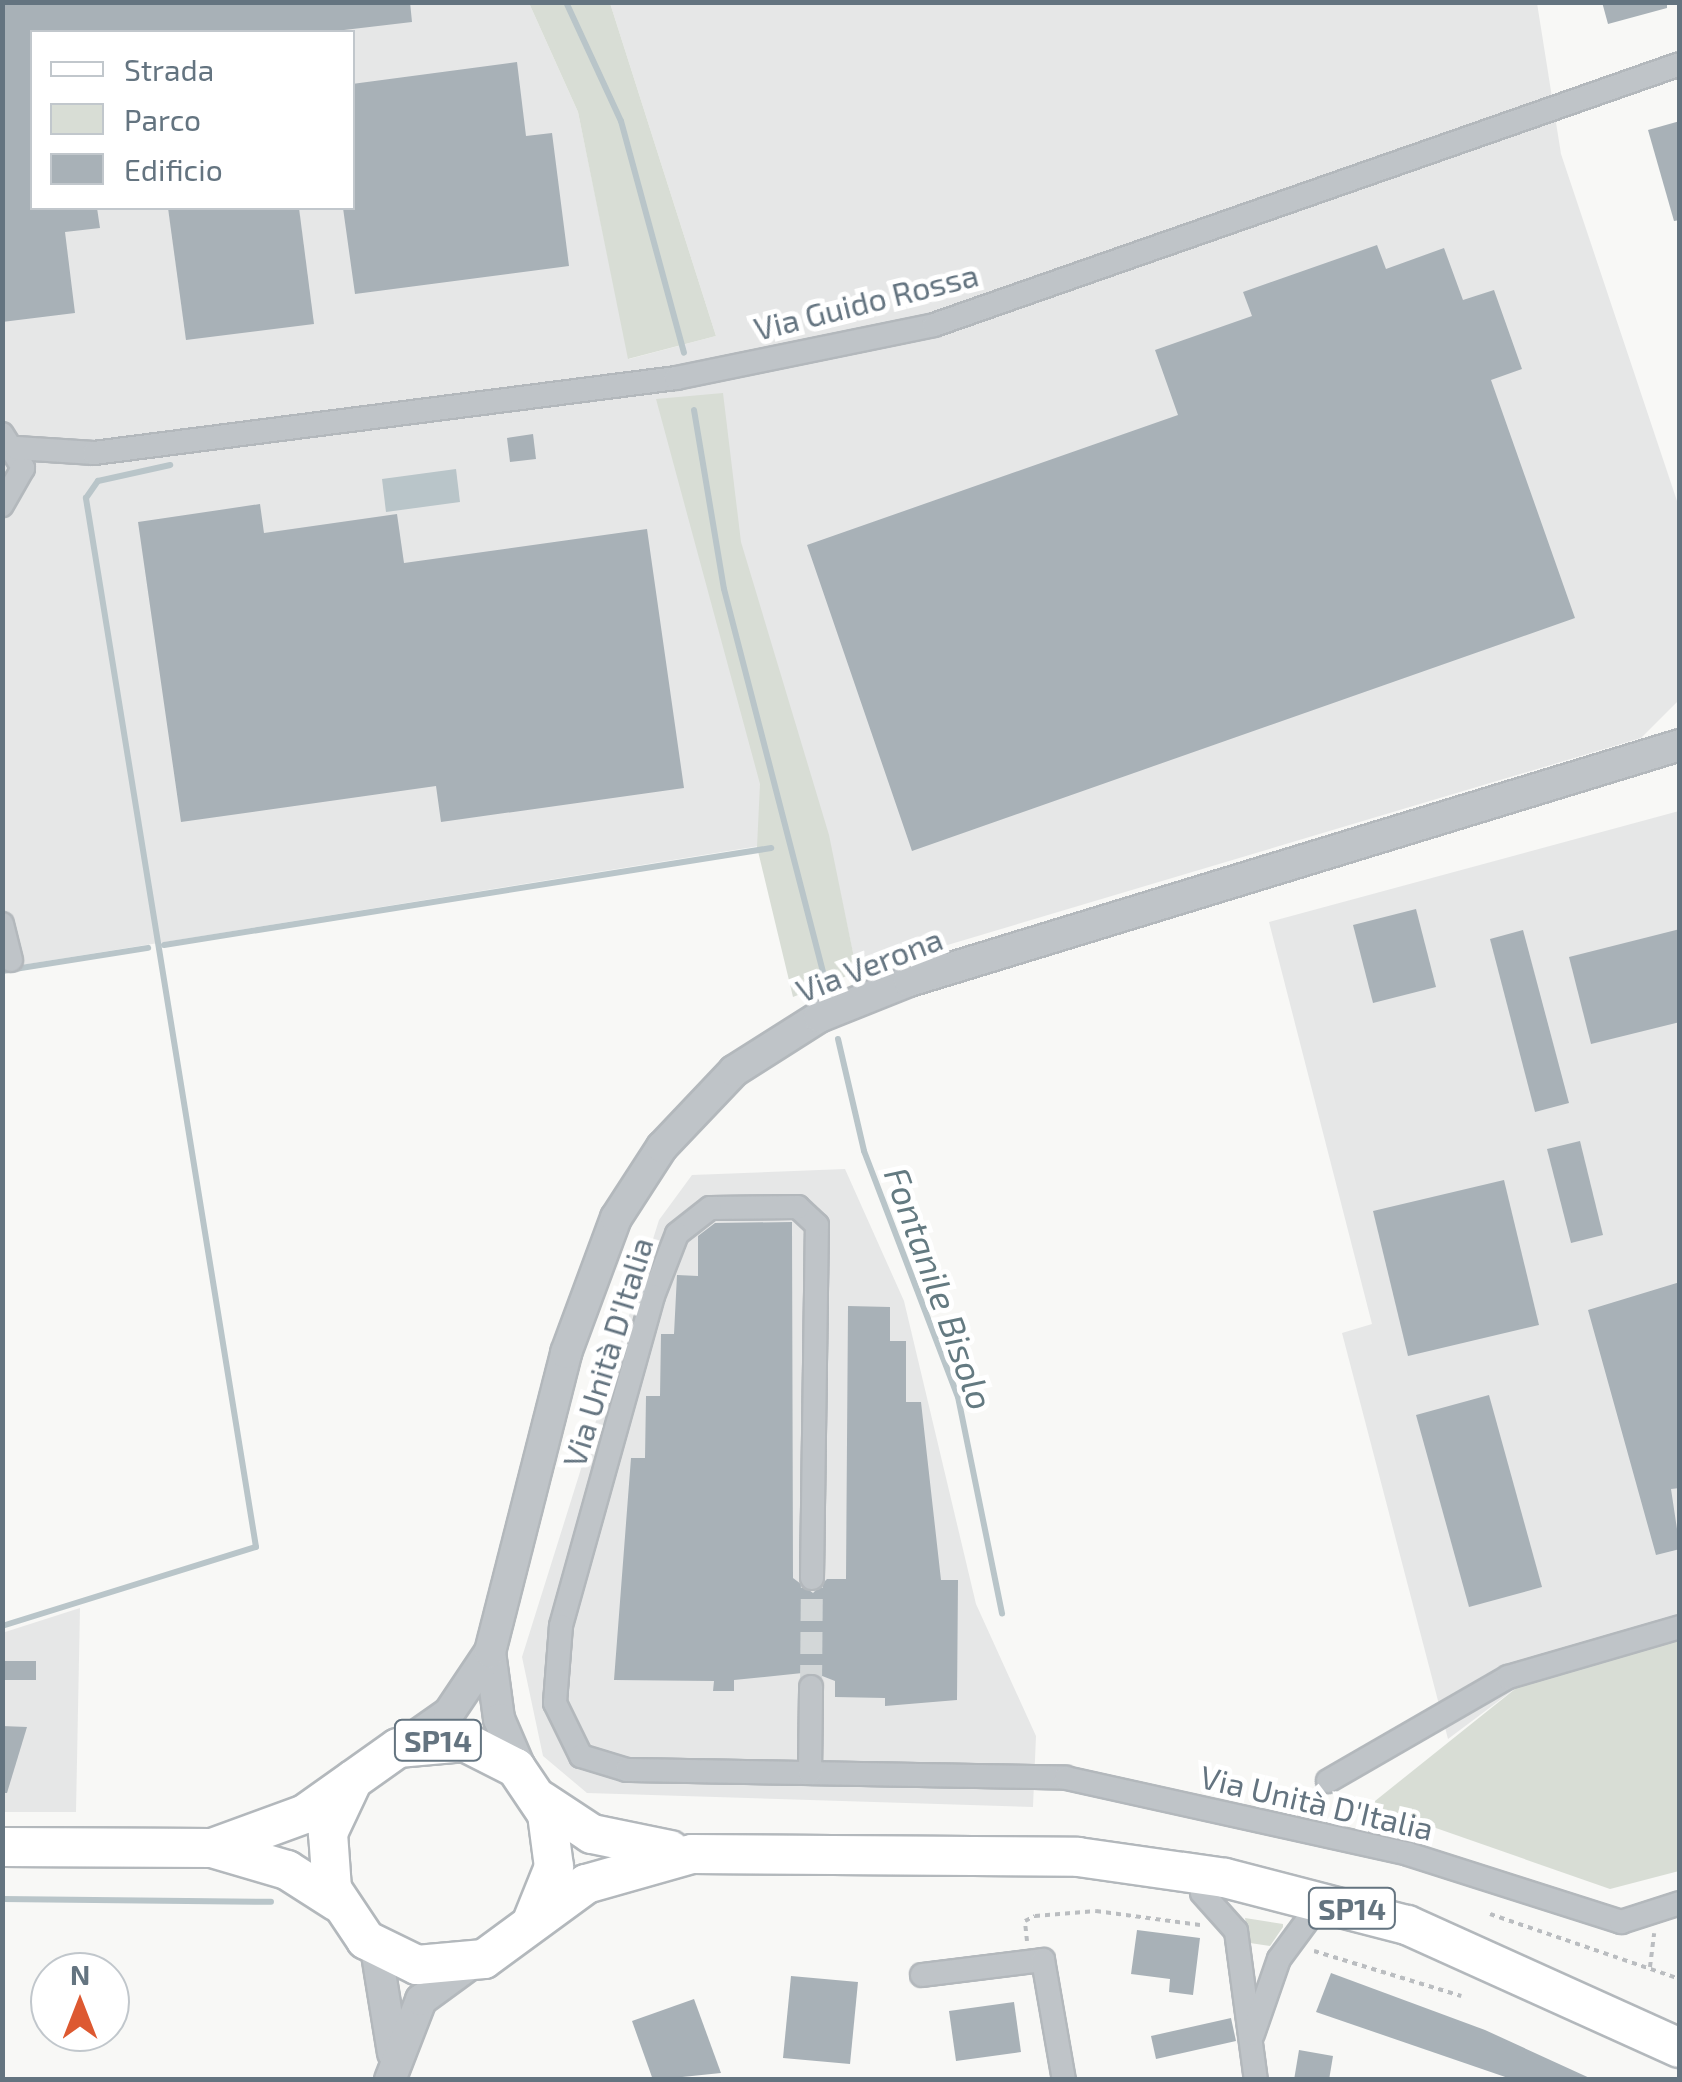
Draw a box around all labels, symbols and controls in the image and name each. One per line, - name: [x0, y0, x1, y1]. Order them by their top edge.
- legend: [30, 30, 355, 210]
- text: Strada: [124, 51, 214, 87]
- text: Parco: [124, 101, 201, 137]
- text: Edificio: [124, 151, 223, 187]
- street label: Via Guido Rossa: [750, 255, 982, 347]
- street label: Via Verona: [790, 918, 948, 1010]
- water label: Fontanile Bisolo: [877, 1161, 1003, 1415]
- street label: Via Unità D'Italia: [554, 1233, 660, 1471]
- road number: SP14: [393, 1715, 483, 1765]
- street label: Via Unità D'Italia: [1197, 1757, 1437, 1847]
- road number: SP14: [1307, 1883, 1397, 1933]
- north arrow: [30, 1952, 130, 2052]
- text: N: [70, 1957, 90, 1991]

